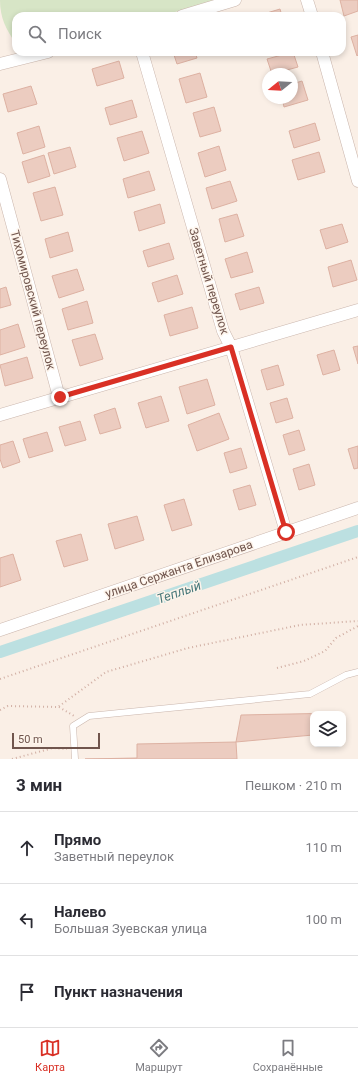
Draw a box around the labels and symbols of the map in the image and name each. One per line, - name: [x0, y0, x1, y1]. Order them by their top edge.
- north arrow: [262, 68, 298, 104]
- street label: Заветный переулок: [186, 226, 232, 336]
- street label: Тихомировский переулок: [8, 229, 59, 372]
- route end: [51, 388, 69, 406]
- route start: [277, 523, 295, 541]
- street label: улица Сержанта Елизарова: [104, 537, 254, 601]
- water label: Теплый: [155, 578, 203, 606]
- scale bar: [12, 731, 100, 750]

